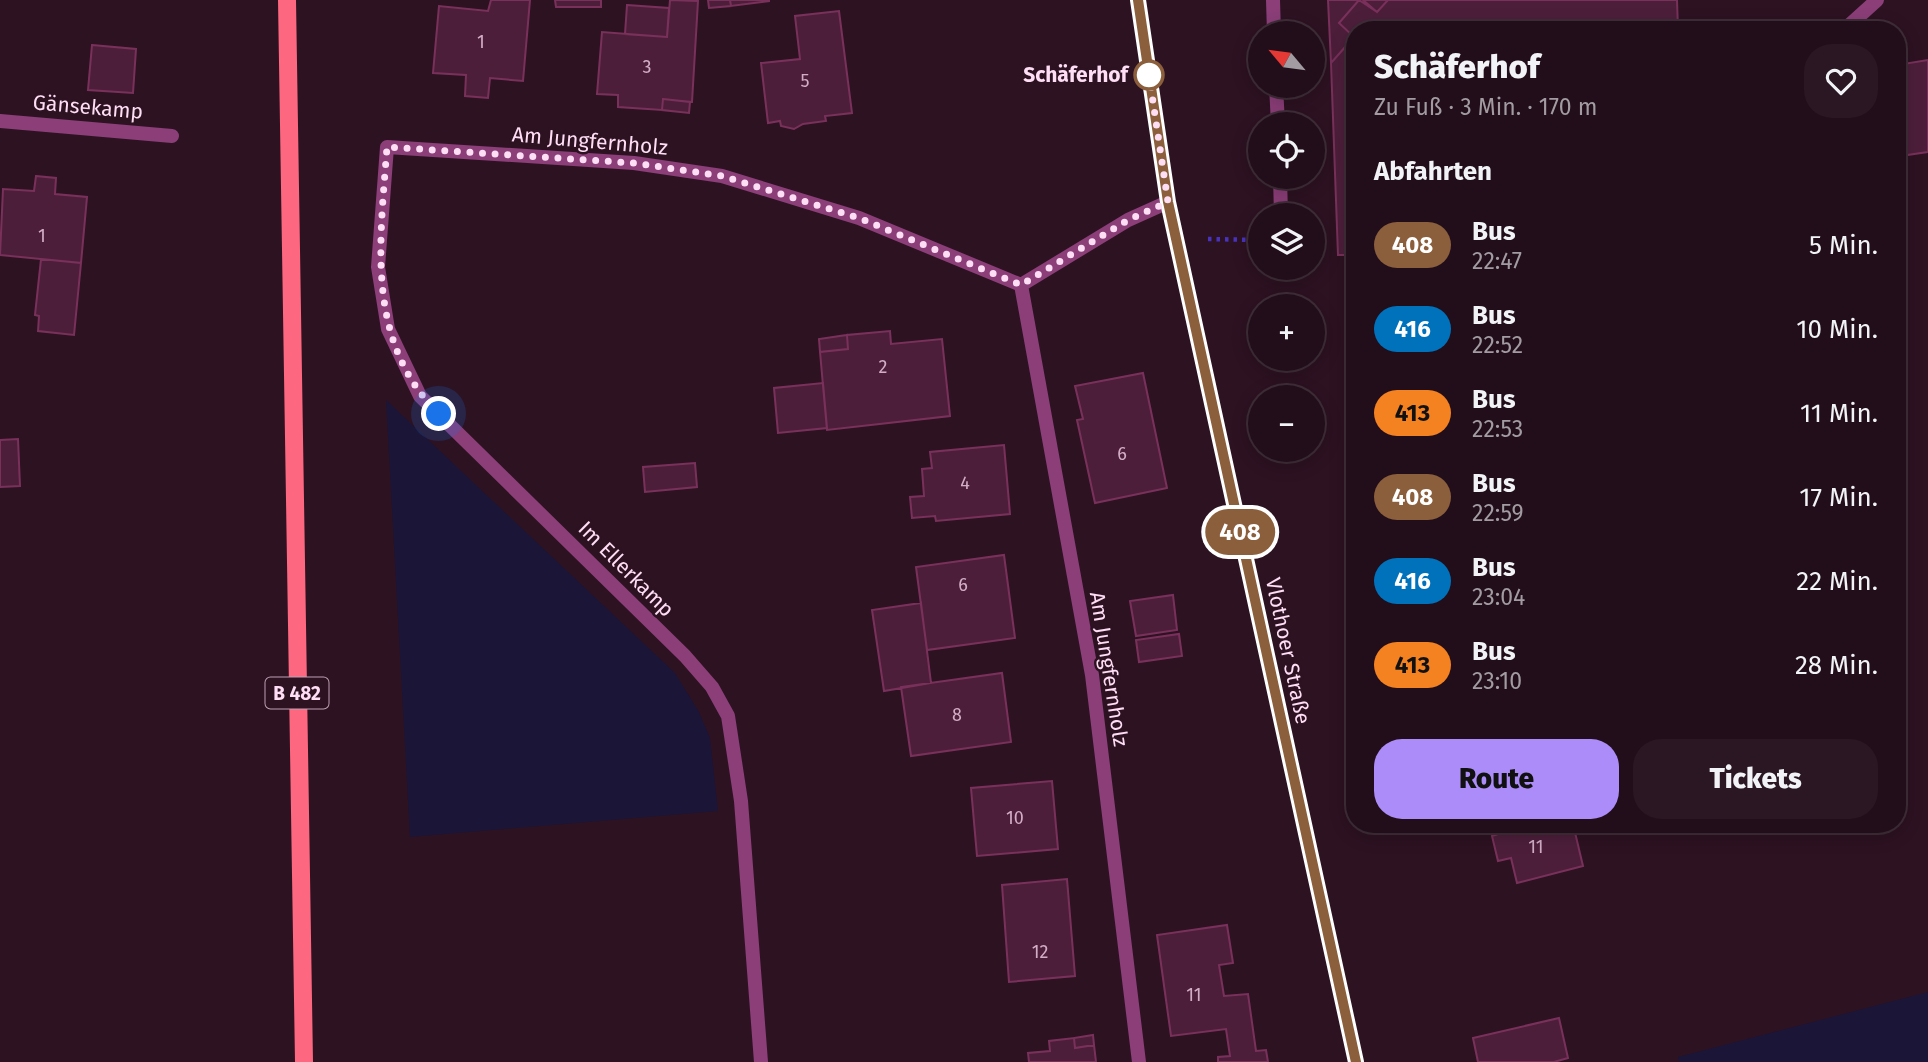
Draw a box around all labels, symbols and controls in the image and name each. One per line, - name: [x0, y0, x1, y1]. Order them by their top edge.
- north arrow: [1248, 21, 1325, 98]
- map controls: [1248, 21, 1325, 462]
- house number: 1: [477, 31, 485, 53]
- button: heart: [1804, 44, 1878, 118]
- text: Schäferhof: [1374, 47, 1540, 87]
- house number: 3: [643, 56, 651, 78]
- marker: Schäferhof: [1134, 60, 1164, 90]
- place label: Schäferhof: [1023, 62, 1131, 88]
- house number: 5: [800, 70, 810, 92]
- street label: Gänsekamp: [32, 89, 144, 125]
- text: Zu Fuß · 3 Min. · 170 m: [1374, 93, 1597, 121]
- button: locate: [1248, 112, 1325, 189]
- street label: Am Jungfernholz: [511, 121, 669, 161]
- text: Abfahrten: [1374, 156, 1492, 187]
- button: layers: [1248, 203, 1325, 280]
- text: Bus: [1472, 216, 1515, 247]
- house number: 1: [38, 225, 46, 247]
- text: 5 Min.: [1809, 230, 1878, 261]
- text: 408: [1392, 231, 1433, 259]
- text: 22:47: [1472, 247, 1522, 275]
- button: +: [1248, 294, 1325, 371]
- text: Bus: [1472, 300, 1515, 331]
- text: 10 Min.: [1796, 314, 1878, 345]
- text: 416: [1394, 315, 1431, 343]
- text: 22:52: [1472, 331, 1523, 359]
- house number: 2: [879, 356, 888, 378]
- text: Bus: [1472, 384, 1515, 415]
- button: −: [1248, 385, 1325, 462]
- your location: [421, 396, 456, 431]
- text: 11 Min.: [1800, 398, 1878, 429]
- text: 413: [1395, 399, 1430, 427]
- text: 22:53: [1472, 415, 1523, 443]
- house number: 6: [1117, 443, 1127, 465]
- text: Bus: [1472, 468, 1515, 499]
- house number: 4: [960, 472, 970, 494]
- text: 17 Min.: [1799, 482, 1878, 513]
- text: 408: [1392, 483, 1433, 511]
- text: 22:59: [1472, 499, 1524, 527]
- line badge: 408: [1200, 509, 1280, 555]
- street label: Im Ellerkamp: [573, 516, 679, 622]
- text: 408: [1219, 518, 1261, 546]
- text: Bus: [1472, 552, 1515, 583]
- text: 22 Min.: [1796, 566, 1878, 597]
- text: 416: [1394, 567, 1431, 595]
- house number: 6: [958, 574, 968, 596]
- street label: Vlothoer Straße: [1260, 575, 1316, 727]
- text: 23:04: [1472, 583, 1525, 611]
- street label: Am Jungfernholz: [1084, 590, 1134, 748]
- text: Bus: [1472, 636, 1515, 667]
- text: 28 Min.: [1795, 650, 1878, 681]
- text: 413: [1395, 651, 1430, 679]
- text: 23:10: [1472, 667, 1522, 695]
- road number: B 482: [266, 678, 328, 708]
- house number: 8: [952, 704, 962, 726]
- button: Route: [1374, 739, 1619, 819]
- button: Tickets: [1633, 739, 1878, 819]
- house number: 10: [1006, 807, 1024, 829]
- house number: 11: [1528, 836, 1544, 858]
- house number: 12: [1032, 941, 1048, 963]
- house number: 11: [1186, 984, 1202, 1006]

